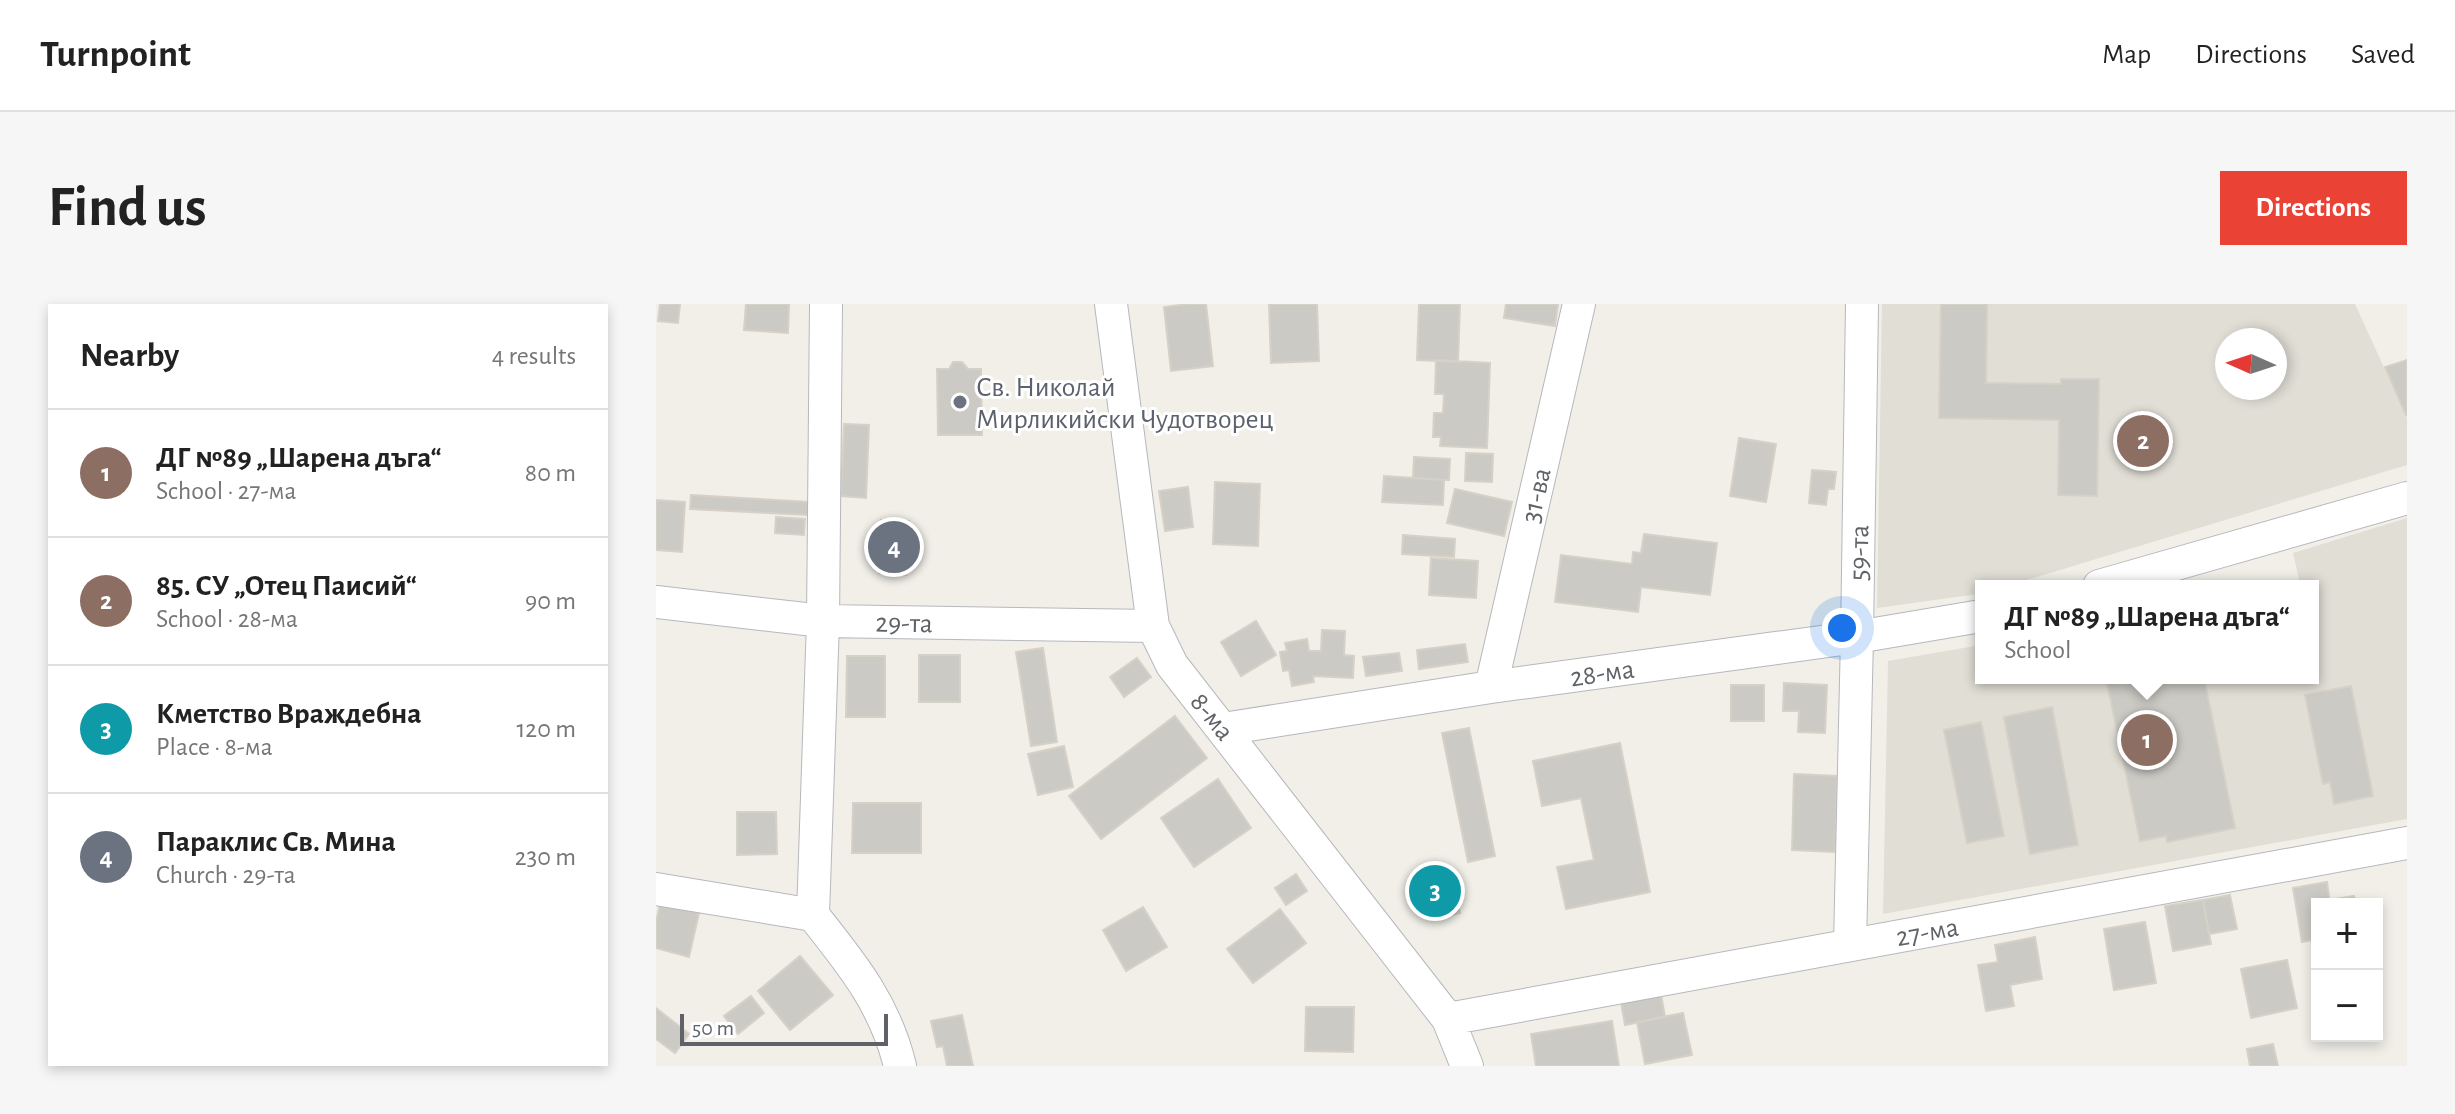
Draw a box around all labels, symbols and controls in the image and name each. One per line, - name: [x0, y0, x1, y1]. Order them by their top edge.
- text: Turnpoint: [40, 36, 191, 74]
- text: Map: [2102, 41, 2151, 69]
- text: Directions: [2195, 41, 2307, 69]
- text: Saved: [2351, 41, 2415, 69]
- button: Directions: [2220, 171, 2407, 245]
- text: Find us: [48, 180, 206, 236]
- north arrow: [2215, 328, 2287, 400]
- text: Nearby: [80, 339, 179, 373]
- text: 4 results: [492, 343, 576, 369]
- place label: Св. Николай Мирликийски Чудотворец: [976, 374, 1274, 434]
- marker: Св. Николай Мирликийски Чудотворец: [951, 393, 969, 411]
- pin: 2: [2117, 411, 2169, 471]
- text: ДГ №89 „Шарена дъга“: [156, 443, 442, 473]
- text: 1: [101, 460, 111, 486]
- text: 80 m: [525, 460, 576, 486]
- street label: 31-ва: [1517, 465, 1557, 526]
- text: School · 27-ма: [156, 478, 296, 504]
- pin: 4: [868, 517, 920, 577]
- street label: 59-та: [1846, 524, 1874, 581]
- text: 85. СУ „Отец Паисий“: [156, 571, 417, 601]
- popup: [1975, 580, 2319, 684]
- text: 2: [100, 588, 112, 614]
- text: 90 m: [525, 588, 576, 614]
- text: ДГ №89 „Шарена дъга“: [2004, 602, 2290, 632]
- text: School · 28-ма: [156, 606, 298, 632]
- your location: [1822, 608, 1862, 648]
- street label: 29-та: [875, 610, 933, 639]
- text: School: [2004, 637, 2071, 663]
- street label: 28-ма: [1568, 656, 1636, 692]
- street label: 8-ма: [1184, 688, 1239, 746]
- text: Кметство Враждебна: [156, 699, 421, 729]
- pin: 1: [2121, 710, 2173, 770]
- text: 3: [100, 716, 112, 742]
- text: 120 m: [516, 716, 576, 742]
- text: Place · 8-ма: [156, 734, 273, 760]
- text: Параклис Св. Мина: [156, 827, 396, 857]
- text: 4: [99, 844, 113, 870]
- text: 230 m: [515, 844, 576, 870]
- pin: 3: [1409, 861, 1461, 921]
- text: Church · 29-та: [156, 862, 296, 888]
- map controls: [2311, 898, 2383, 1042]
- button: +: [2311, 898, 2383, 970]
- street label: 27-ма: [1894, 914, 1961, 952]
- button: −: [2311, 970, 2383, 1042]
- scale bar: [680, 1010, 888, 1046]
- text: 50 m: [692, 1017, 734, 1039]

